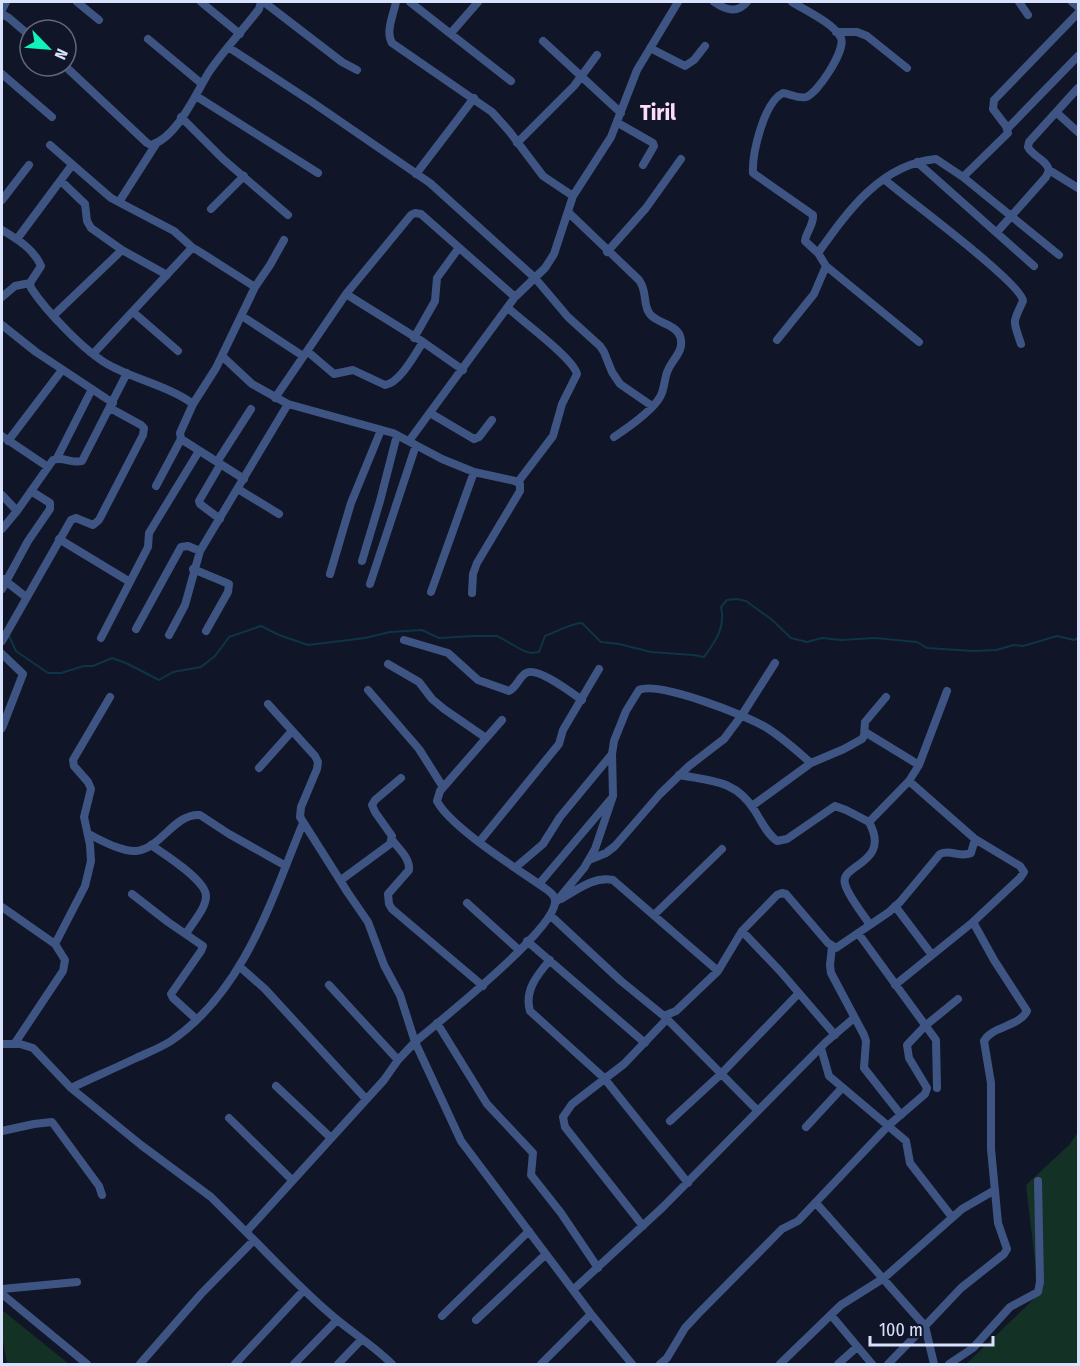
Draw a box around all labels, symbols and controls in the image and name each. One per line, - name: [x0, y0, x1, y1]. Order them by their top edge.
- north arrow: [18, 18, 78, 78]
- text: N: [51, 46, 72, 62]
- district label: Tiril: [640, 99, 677, 126]
- scale bar: [870, 1309, 993, 1347]
- text: 100 m: [879, 1319, 923, 1341]

